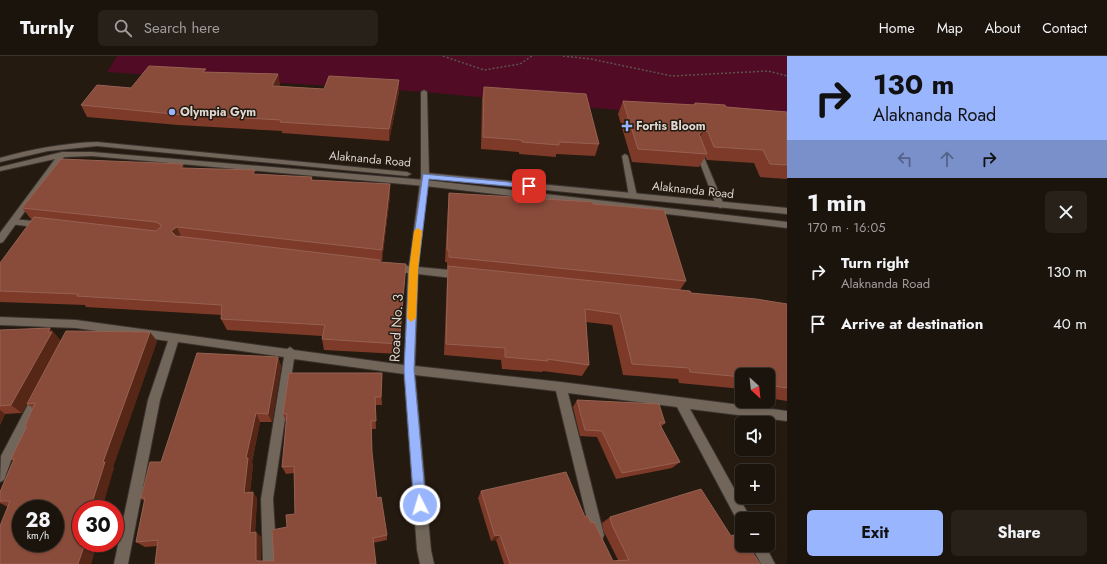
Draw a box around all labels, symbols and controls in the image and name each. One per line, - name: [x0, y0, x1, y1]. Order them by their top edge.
- search box: [98, 10, 378, 46]
- text: Turnly: [20, 14, 74, 41]
- icon: search: [112, 17, 134, 39]
- text: Search here: [144, 17, 220, 39]
- text: Home: [879, 18, 915, 38]
- text: Map: [937, 18, 963, 38]
- text: About: [985, 18, 1020, 38]
- text: Contact: [1042, 18, 1087, 38]
- text: 130 m: [873, 64, 955, 105]
- icon: right: [807, 72, 859, 124]
- text: Alaknanda Road: [873, 102, 996, 128]
- place label: Olympia Gym: [180, 103, 256, 121]
- marker: Olympia Gym: [167, 107, 177, 117]
- place label: Fortis Bloom: [636, 117, 706, 135]
- marker: Fortis Bloom: [621, 120, 633, 132]
- street label: Alaknanda Road: [328, 146, 412, 172]
- icon: left: [894, 148, 916, 170]
- icon: ahead: [936, 148, 958, 170]
- icon: right: [978, 148, 1000, 170]
- pin: [512, 169, 546, 203]
- icon: arrive: [518, 175, 540, 197]
- street label: Alaknanda Road: [651, 177, 735, 203]
- text: 1 min: [807, 185, 867, 220]
- button: close: [1045, 191, 1087, 233]
- text: 170 m · 16:05: [807, 218, 886, 237]
- text: Turn right: [841, 252, 909, 274]
- icon: right: [807, 261, 829, 283]
- text: 130 m: [1047, 261, 1087, 283]
- text: Alaknanda Road: [841, 274, 930, 293]
- street label: Road No. 3: [384, 293, 408, 363]
- icon: arrive: [807, 313, 829, 335]
- text: Arrive at destination: [841, 313, 983, 335]
- text: 40 m: [1053, 313, 1087, 335]
- north arrow: [735, 368, 775, 408]
- map controls: [735, 368, 775, 552]
- button: sound: [735, 416, 775, 456]
- button: +: [735, 464, 775, 504]
- position arrow: [399, 484, 441, 526]
- speed limit sign: 30: [72, 500, 124, 552]
- text: 28: [25, 506, 51, 535]
- button: Exit: [807, 510, 943, 556]
- button: Share: [951, 510, 1087, 556]
- button: −: [735, 512, 775, 552]
- text: km/h: [27, 528, 49, 543]

